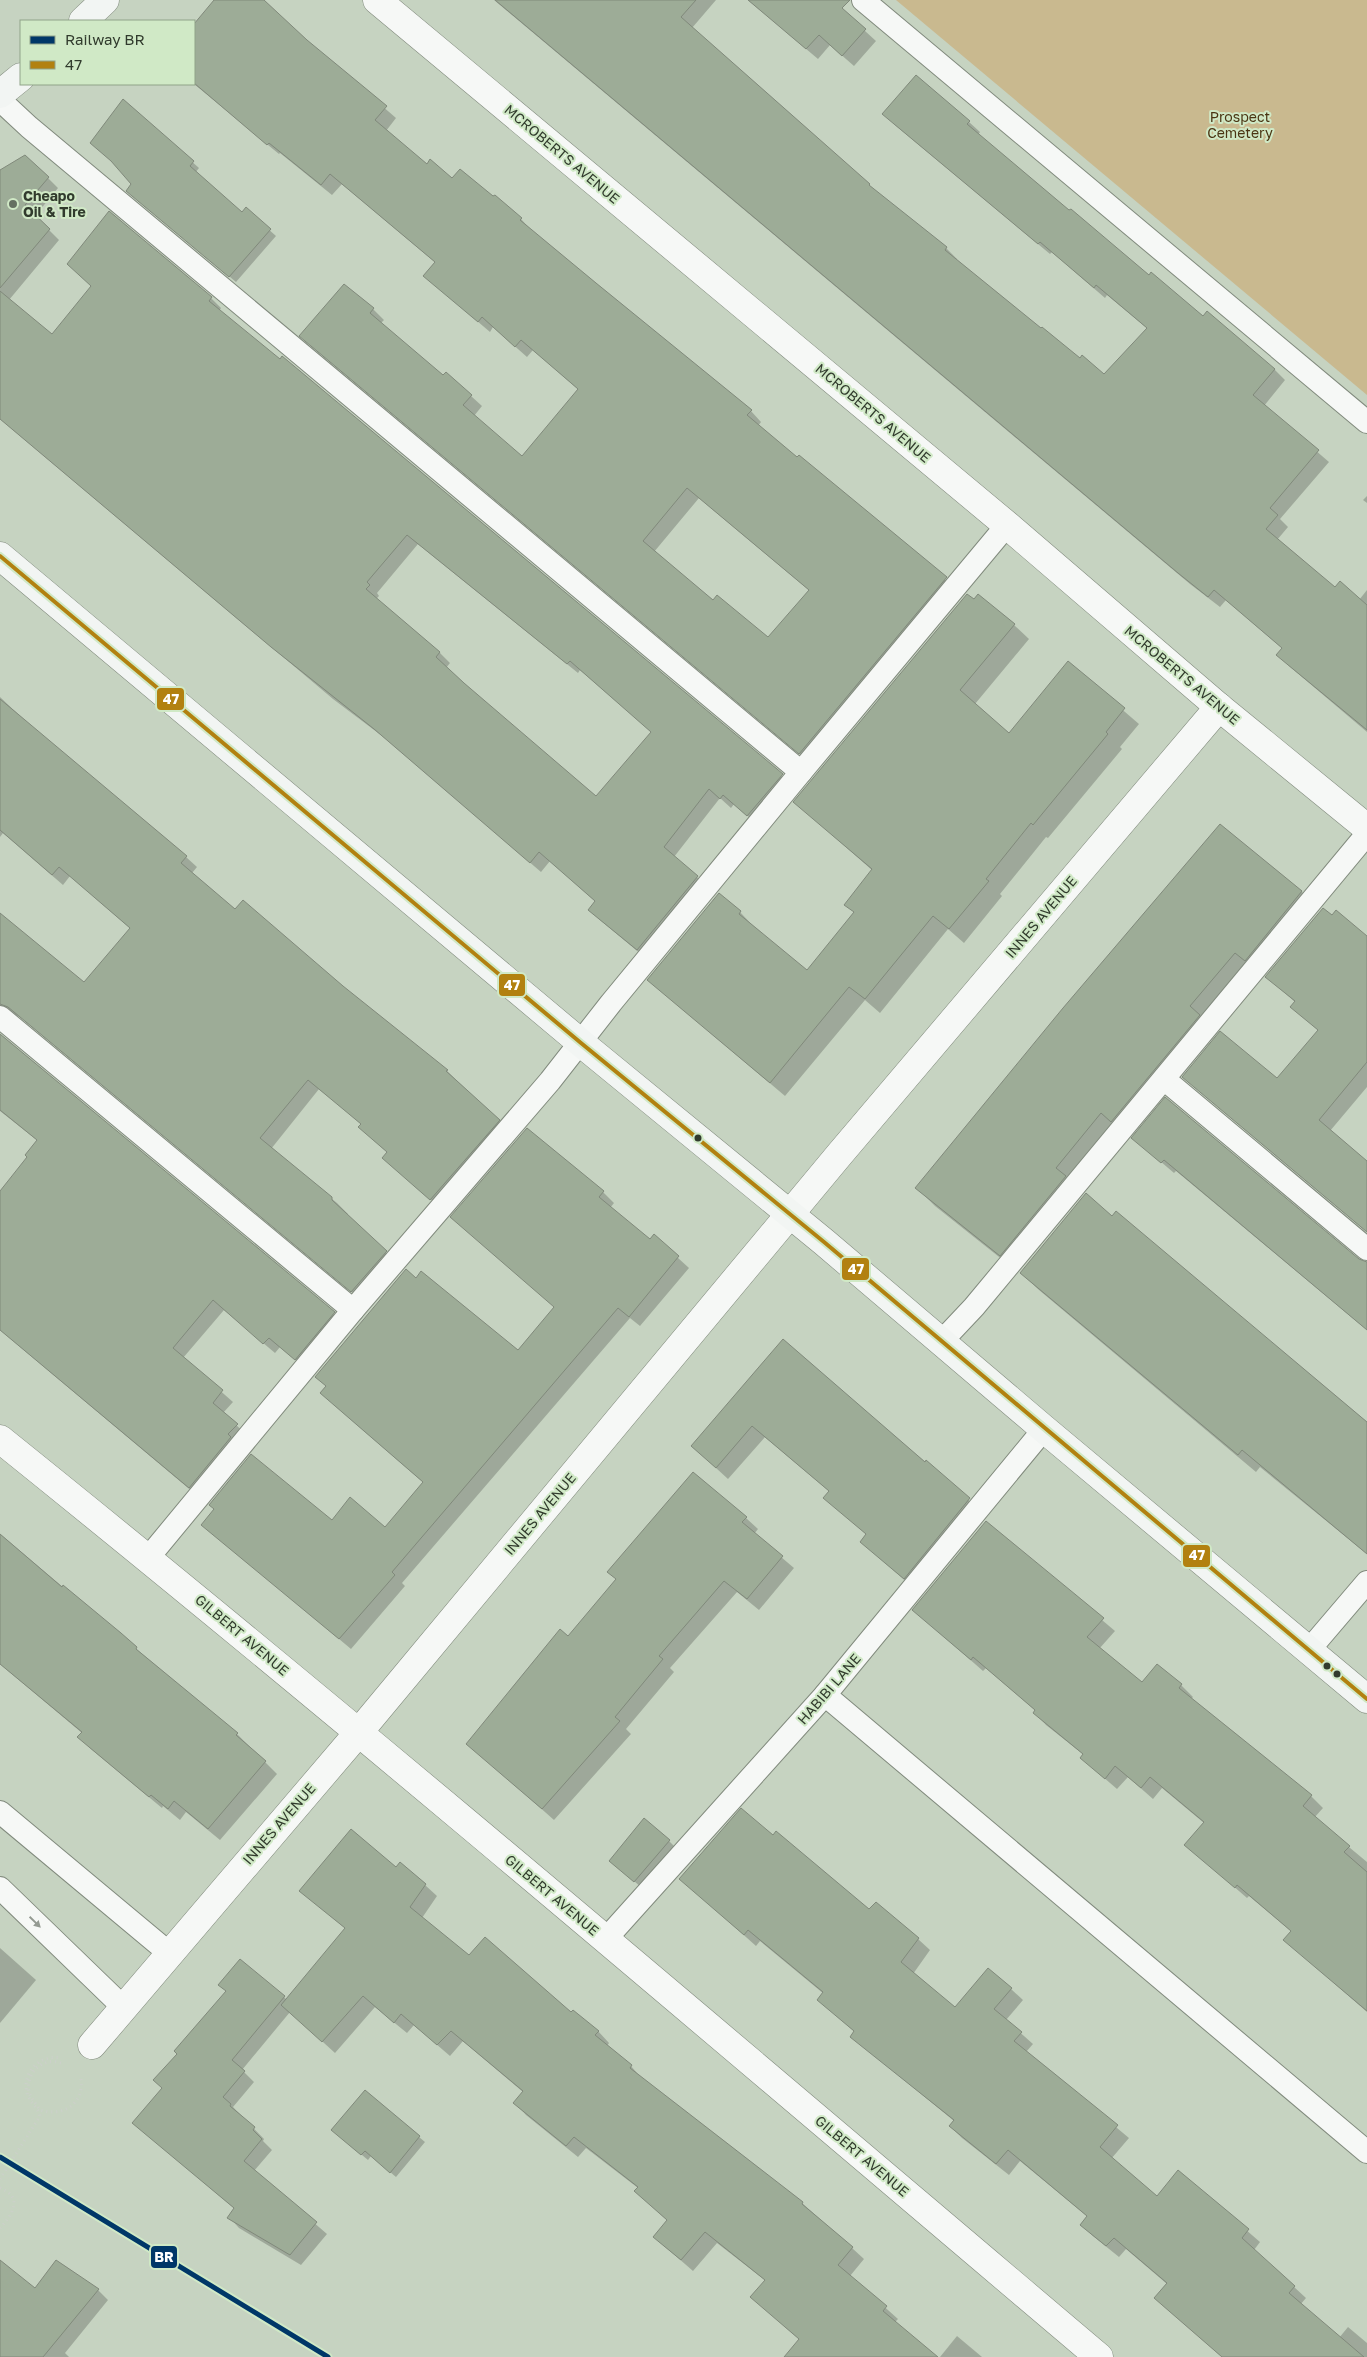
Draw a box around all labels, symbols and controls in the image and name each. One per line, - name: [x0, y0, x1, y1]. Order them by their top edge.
- legend: [20, 20, 195, 85]
- text: Railway BR: [65, 30, 145, 48]
- text: 47: [65, 55, 82, 73]
- street label: MCROBERTS AVENUE: [501, 100, 623, 207]
- park label: Prospect Cemetery: [1207, 108, 1273, 141]
- place label: Cheapo Oil & Tire: [23, 187, 86, 220]
- marker: Cheapo Oil & Tire: [7, 198, 19, 210]
- street label: MCROBERTS AVENUE: [812, 359, 934, 466]
- street label: MCROBERTS AVENUE: [1121, 621, 1243, 728]
- line badge: 47: [156, 687, 185, 711]
- text: 47: [163, 690, 180, 707]
- street label: INNES AVENUE: [1001, 872, 1080, 961]
- line badge: 47: [498, 973, 526, 997]
- text: 47: [504, 976, 521, 993]
- unlabelled marker: [693, 1133, 703, 1143]
- line badge: 47: [841, 1257, 870, 1281]
- text: 47: [848, 1260, 865, 1277]
- street label: INNES AVENUE: [500, 1469, 579, 1558]
- line badge: 47: [1182, 1544, 1211, 1568]
- text: 47: [1189, 1546, 1206, 1563]
- street label: GILBERT AVENUE: [192, 1590, 293, 1679]
- street label: HABIBI LANE: [793, 1650, 864, 1727]
- unlabelled marker: [1322, 1661, 1332, 1671]
- unlabelled marker: [1332, 1669, 1342, 1679]
- street label: INNES AVENUE: [239, 1780, 319, 1868]
- street label: GILBERT AVENUE: [502, 1850, 603, 1939]
- one-way arrow: [29, 1916, 41, 1928]
- street label: GILBERT AVENUE: [812, 2111, 913, 2200]
- line badge: BR: [150, 2245, 178, 2269]
- text: BR: [154, 2248, 174, 2265]

